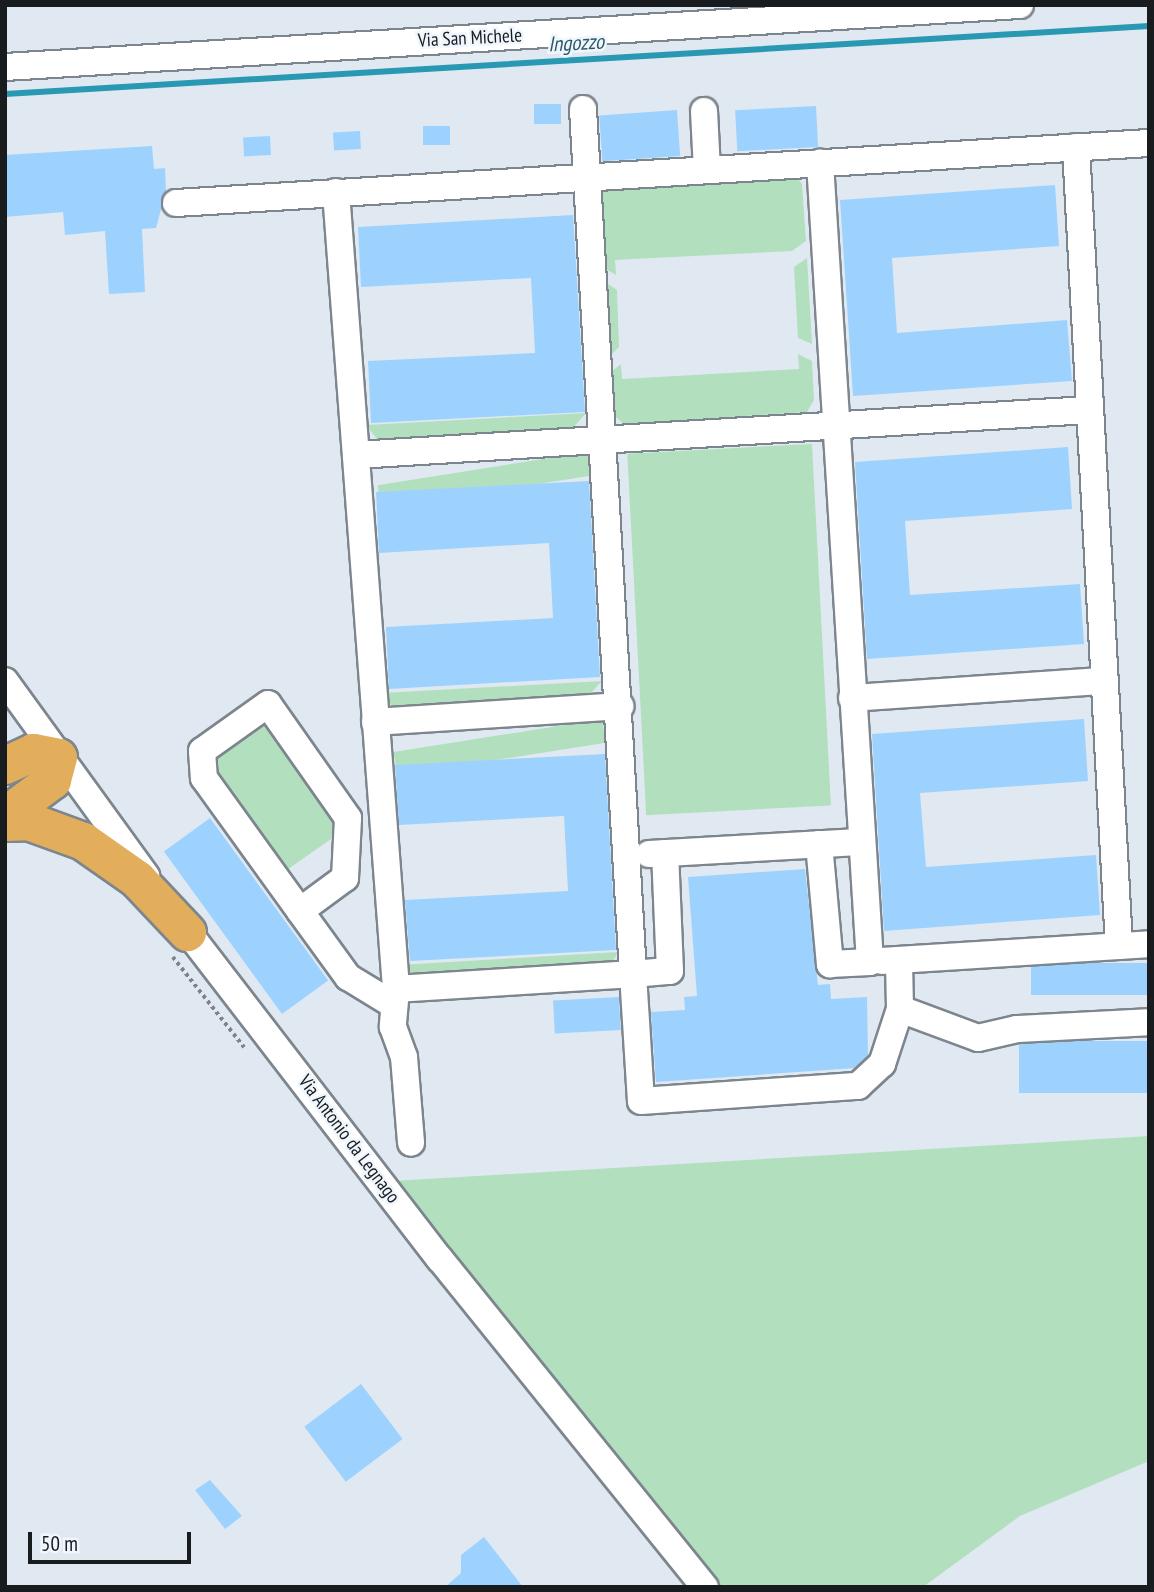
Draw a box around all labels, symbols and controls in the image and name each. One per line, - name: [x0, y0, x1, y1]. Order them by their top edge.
- street label: Via San Michele: [417, 24, 523, 52]
- water label: Ingozzo: [547, 29, 605, 57]
- street label: Via Antonio da Legnago: [293, 1070, 405, 1208]
- scale bar: [32, 1518, 194, 1562]
- text: 50 m: [41, 1530, 78, 1557]

